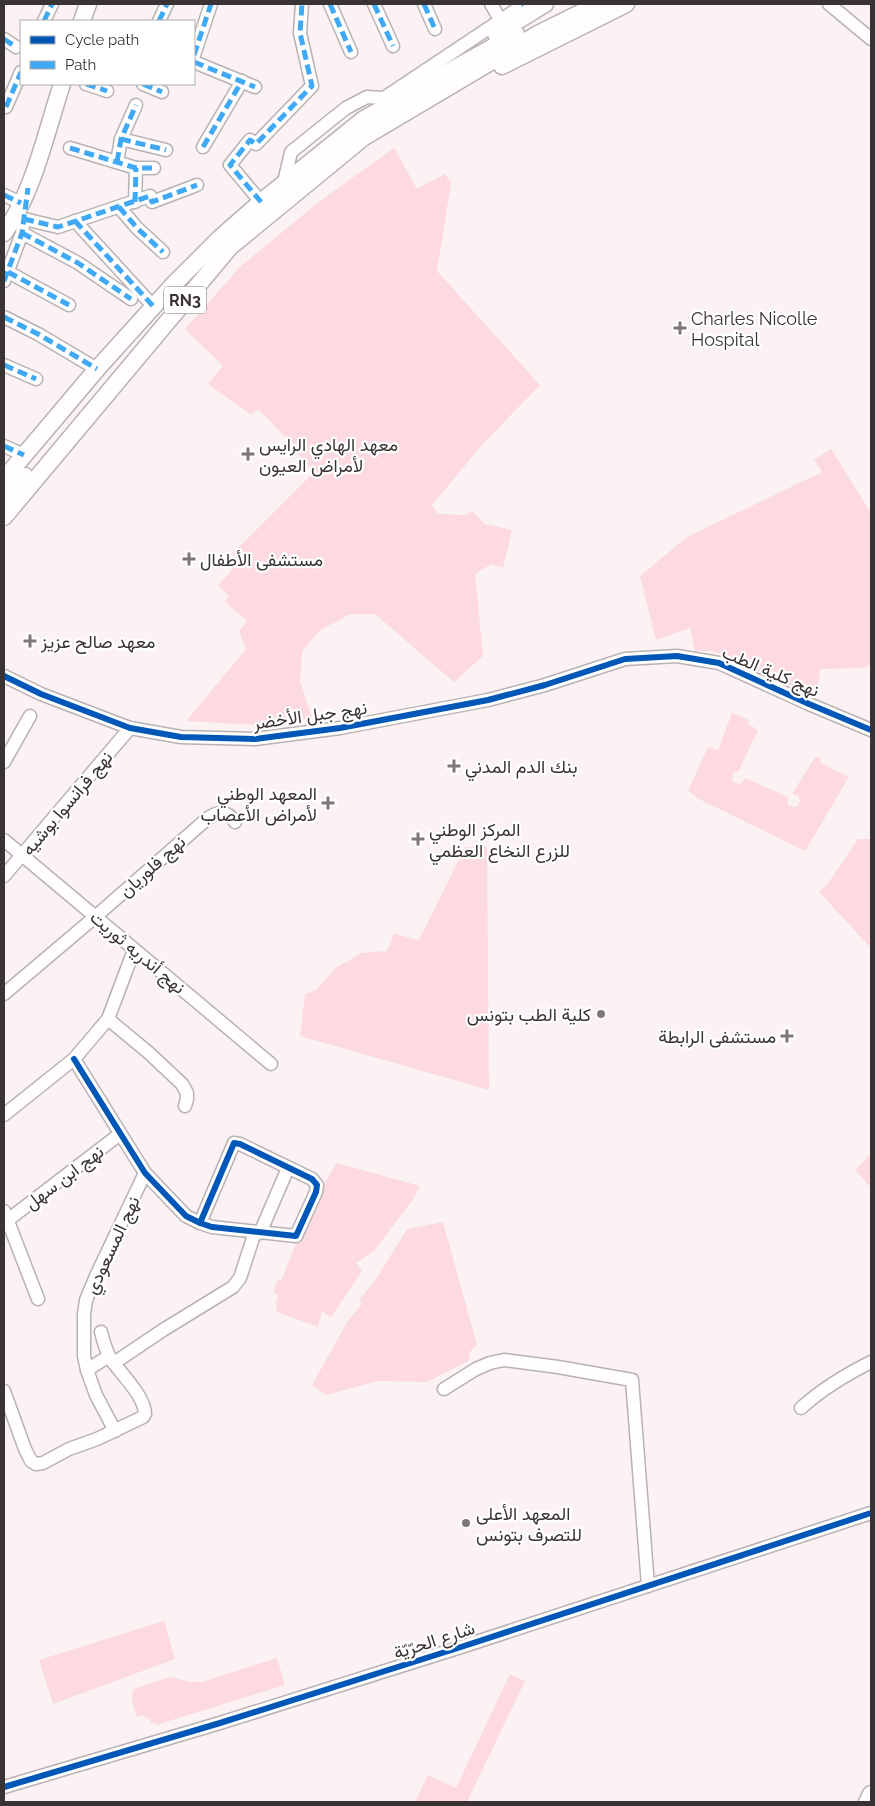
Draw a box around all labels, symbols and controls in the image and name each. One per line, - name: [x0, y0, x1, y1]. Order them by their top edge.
- legend: [20, 20, 195, 85]
- text: Cycle path: [65, 31, 139, 49]
- text: Path: [65, 56, 96, 74]
- road number: RN3: [164, 286, 206, 314]
- place label: Charles Nicolle Hospital: [691, 308, 818, 350]
- marker: Charles Nicolle Hospital: [673, 321, 687, 335]
- place label: معهد الهادي الرايس لأمراض العيون: [259, 434, 398, 477]
- marker: معهد الهادي الرايس لأمراض العيون: [241, 447, 255, 461]
- place label: مستشفى الأطفال: [200, 549, 323, 571]
- marker: مستشفى الأطفال: [182, 552, 196, 566]
- place label: معهد صالح عزيز: [40, 631, 155, 654]
- marker: معهد صالح عزيز: [23, 634, 37, 648]
- street label: نهج كلية الطب: [718, 641, 823, 703]
- street label: نهج جبل الأخضر: [251, 697, 369, 736]
- street label: نهج فرانسوا بوشيه: [17, 747, 118, 861]
- place label: بنك الدم المدني: [465, 756, 578, 782]
- marker: بنك الدم المدني: [447, 759, 461, 773]
- place label: المعهد الوطني لأمراض الأعصاب: [201, 783, 317, 826]
- marker: المعهد الوطني لأمراض الأعصاب: [321, 796, 335, 810]
- place label: المركز الوطني للزرع النخاع العظمي: [429, 819, 570, 866]
- street label: نهج فلوريان: [115, 831, 191, 903]
- marker: المركز الوطني للزرع النخاع العظمي: [411, 832, 425, 846]
- street label: نهج أندريه ثوريت: [85, 906, 190, 999]
- place label: كلية الطب بتونس: [467, 1004, 591, 1026]
- marker: كلية الطب بتونس: [595, 1008, 607, 1020]
- place label: مستشفى الرابطة: [658, 1026, 776, 1048]
- marker: مستشفى الرابطة: [780, 1029, 794, 1043]
- street label: نهج ابن سهل: [20, 1141, 109, 1215]
- street label: نهج المسعودي: [80, 1193, 148, 1299]
- place label: المعهد الأعلى للتصرف بتونس: [476, 1503, 582, 1546]
- marker: المعهد الأعلى للتصرف بتونس: [460, 1517, 472, 1529]
- street label: شارع الحرّيّة: [391, 1617, 478, 1665]

